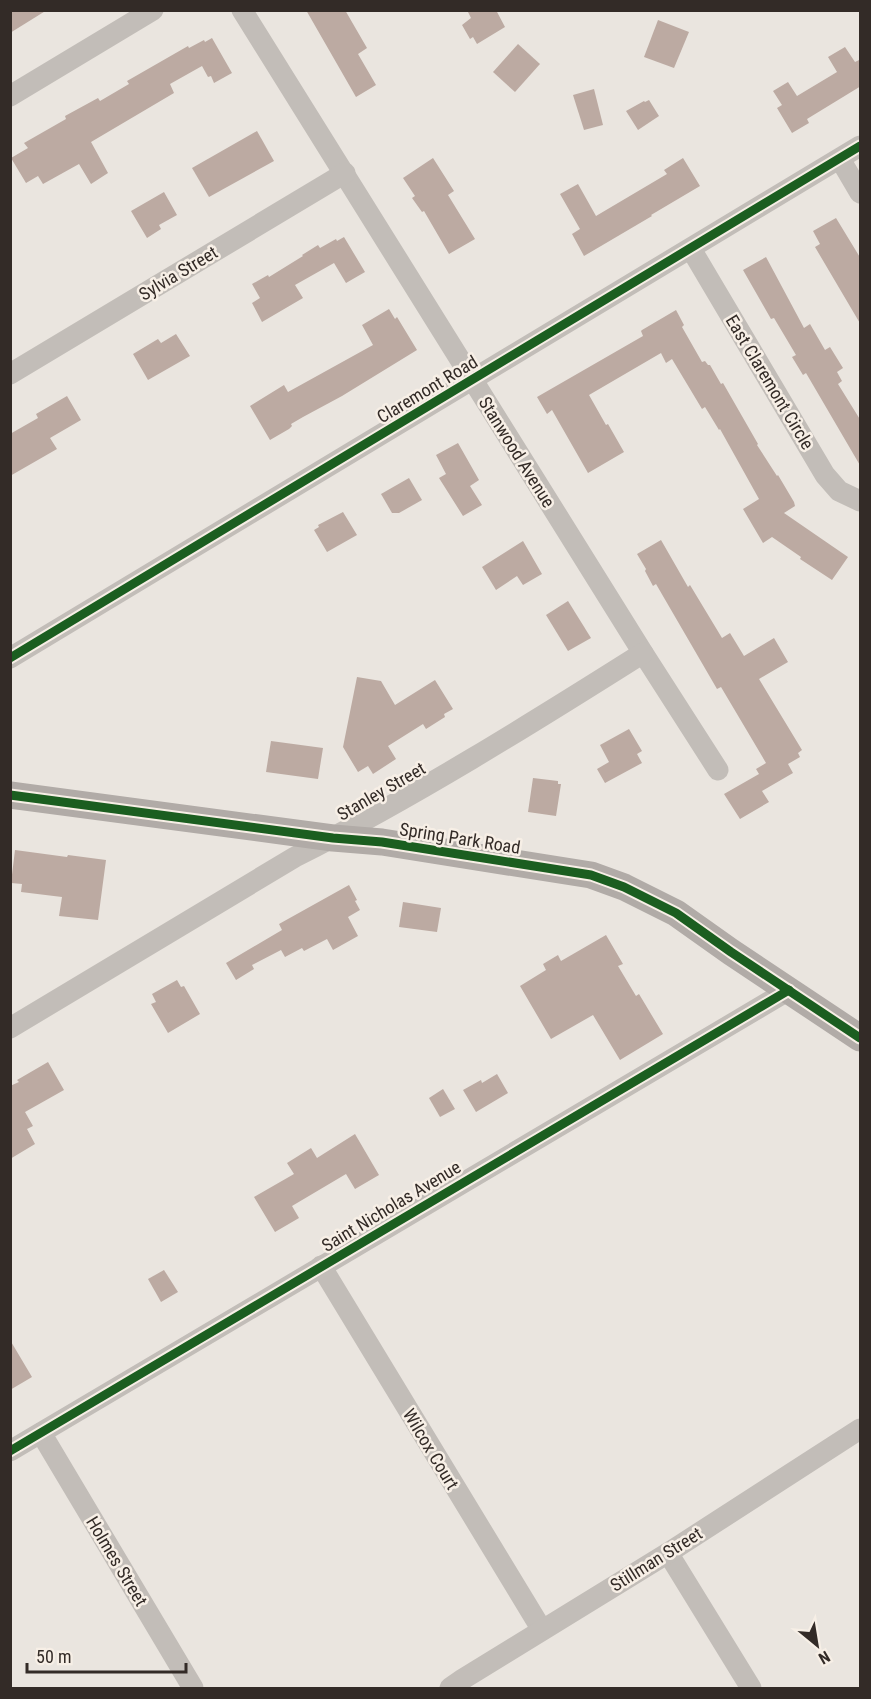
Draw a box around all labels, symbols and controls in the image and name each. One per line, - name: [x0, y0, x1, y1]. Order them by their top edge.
- street label: Sylvia Street: [135, 241, 221, 305]
- street label: East Claremont Circle: [722, 311, 818, 453]
- street label: Claremont Road: [373, 351, 481, 427]
- street label: Stanwood Avenue: [475, 393, 559, 511]
- street label: Stanley Street: [333, 757, 429, 825]
- street label: Spring Park Road: [398, 818, 522, 858]
- street label: Saint Nicholas Avenue: [318, 1156, 464, 1256]
- street label: Wilcox Court: [399, 1405, 463, 1493]
- street label: Holmes Street: [82, 1512, 152, 1610]
- street label: Stillman Street: [606, 1522, 706, 1596]
- north arrow: [787, 1615, 847, 1675]
- scale bar: [27, 1636, 186, 1674]
- text: 50 m: [36, 1646, 71, 1667]
- text: N: [815, 1647, 833, 1668]

